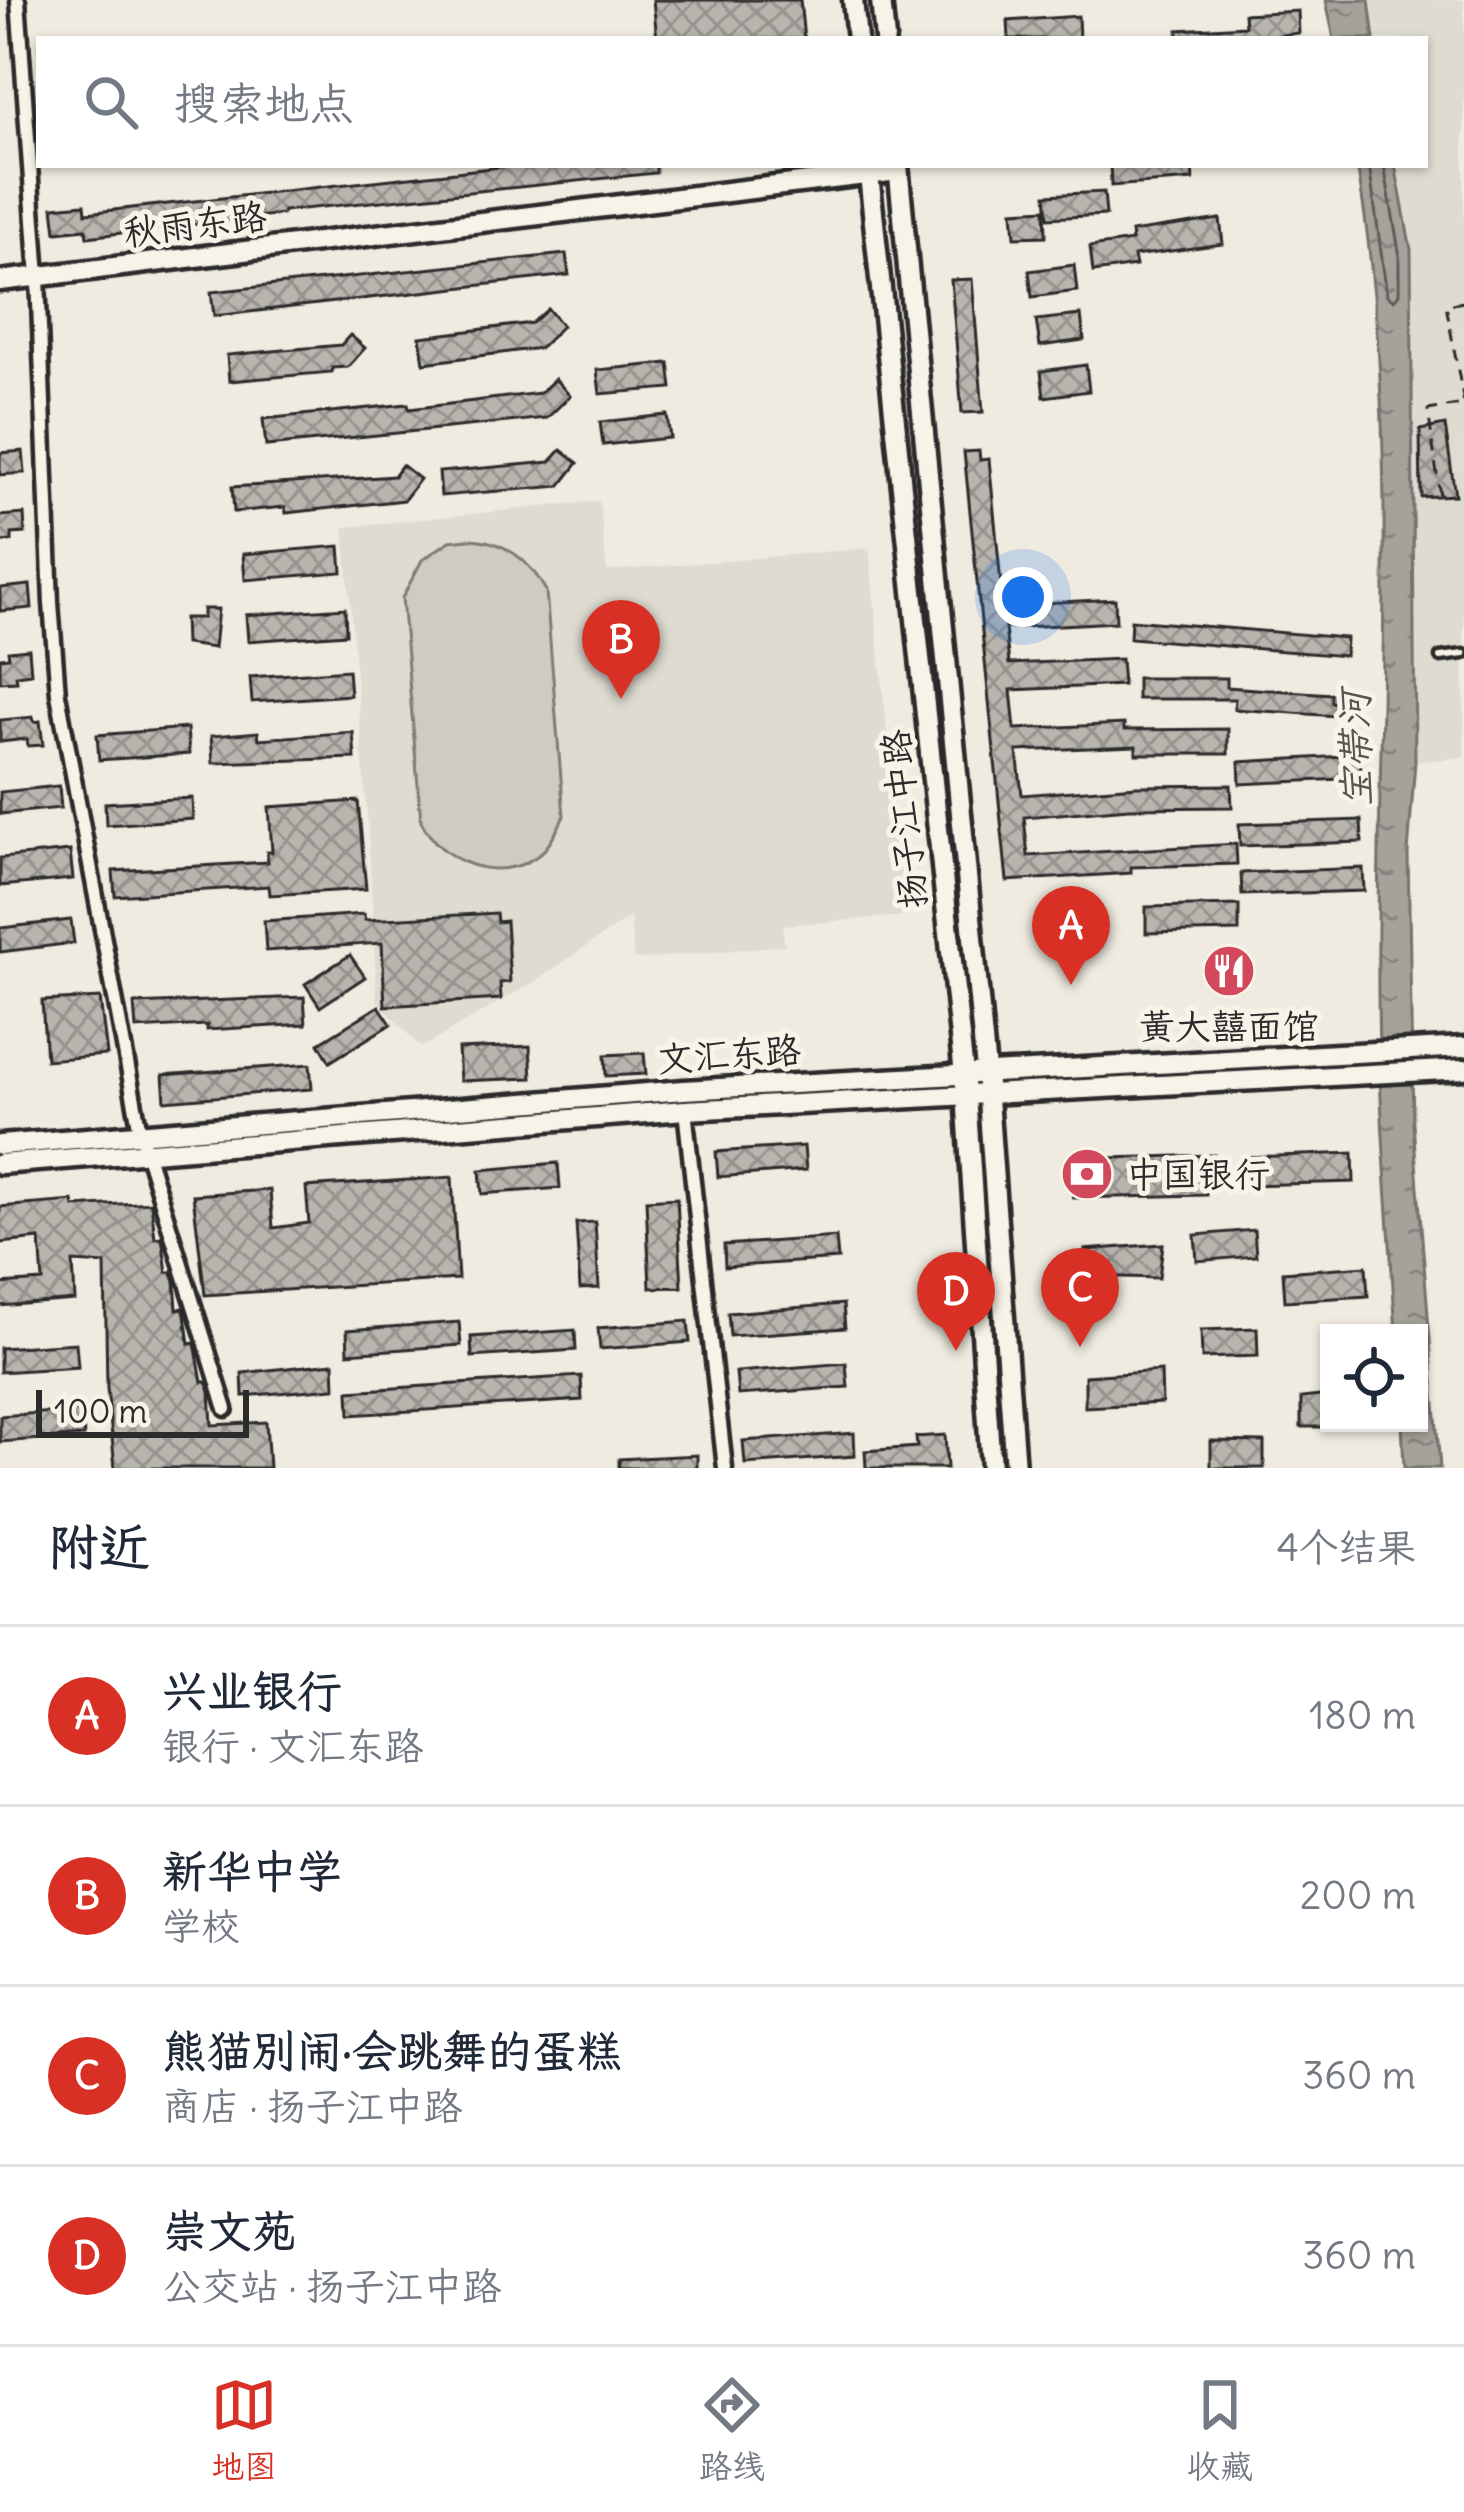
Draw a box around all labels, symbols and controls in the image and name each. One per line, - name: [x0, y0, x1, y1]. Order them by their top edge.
- search box: [36, 36, 1428, 168]
- icon: search: [78, 69, 144, 135]
- text: 搜索地点: [174, 75, 354, 131]
- street label: 秋雨东路: [121, 193, 269, 256]
- your location: [993, 567, 1053, 627]
- pin: B: [582, 600, 660, 699]
- water label: 宝带河: [1330, 684, 1381, 808]
- street label: 扬子江中路: [873, 727, 936, 911]
- pin: A: [1032, 886, 1110, 985]
- restaurant icon: 黄大囍面馆: [1201, 943, 1257, 999]
- place label: 黄大囍面馆: [1139, 1004, 1319, 1049]
- street label: 文汇东路: [656, 1027, 802, 1082]
- bank icon: 中国银行: [1059, 1146, 1115, 1202]
- place label: 中国银行: [1126, 1152, 1270, 1197]
- pin: C: [1041, 1248, 1119, 1347]
- pin: D: [917, 1252, 995, 1351]
- map controls: [1320, 1324, 1428, 1432]
- button: locate: [1320, 1324, 1428, 1432]
- scale bar: [36, 1384, 249, 1437]
- text: 100 m: [54, 1390, 147, 1432]
- text: 附近: [48, 1515, 150, 1579]
- text: 4个结果: [1276, 1523, 1416, 1572]
- text: 兴业银行: [162, 1663, 342, 1719]
- text: A: [74, 1691, 100, 1740]
- text: 180 m: [1309, 1691, 1416, 1740]
- text: 银行 · 文汇东路: [162, 1722, 423, 1771]
- text: 新华中学: [162, 1843, 342, 1899]
- text: B: [74, 1871, 100, 1920]
- text: 200 m: [1300, 1871, 1416, 1920]
- text: 学校: [162, 1902, 240, 1951]
- text: 熊猫别闹·会跳舞的蛋糕: [162, 2023, 622, 2079]
- text: C: [74, 2051, 100, 2100]
- text: 360 m: [1302, 2051, 1416, 2100]
- text: 商店 · 扬子江中路: [162, 2082, 462, 2131]
- text: 崇文苑: [162, 2203, 297, 2259]
- text: D: [73, 2231, 101, 2280]
- text: 360 m: [1302, 2231, 1416, 2280]
- text: 公交站 · 扬子江中路: [162, 2262, 501, 2311]
- tab: 地图: [211, 2372, 277, 2487]
- tab: 路线: [699, 2372, 765, 2487]
- tab: 收藏: [1187, 2372, 1253, 2487]

